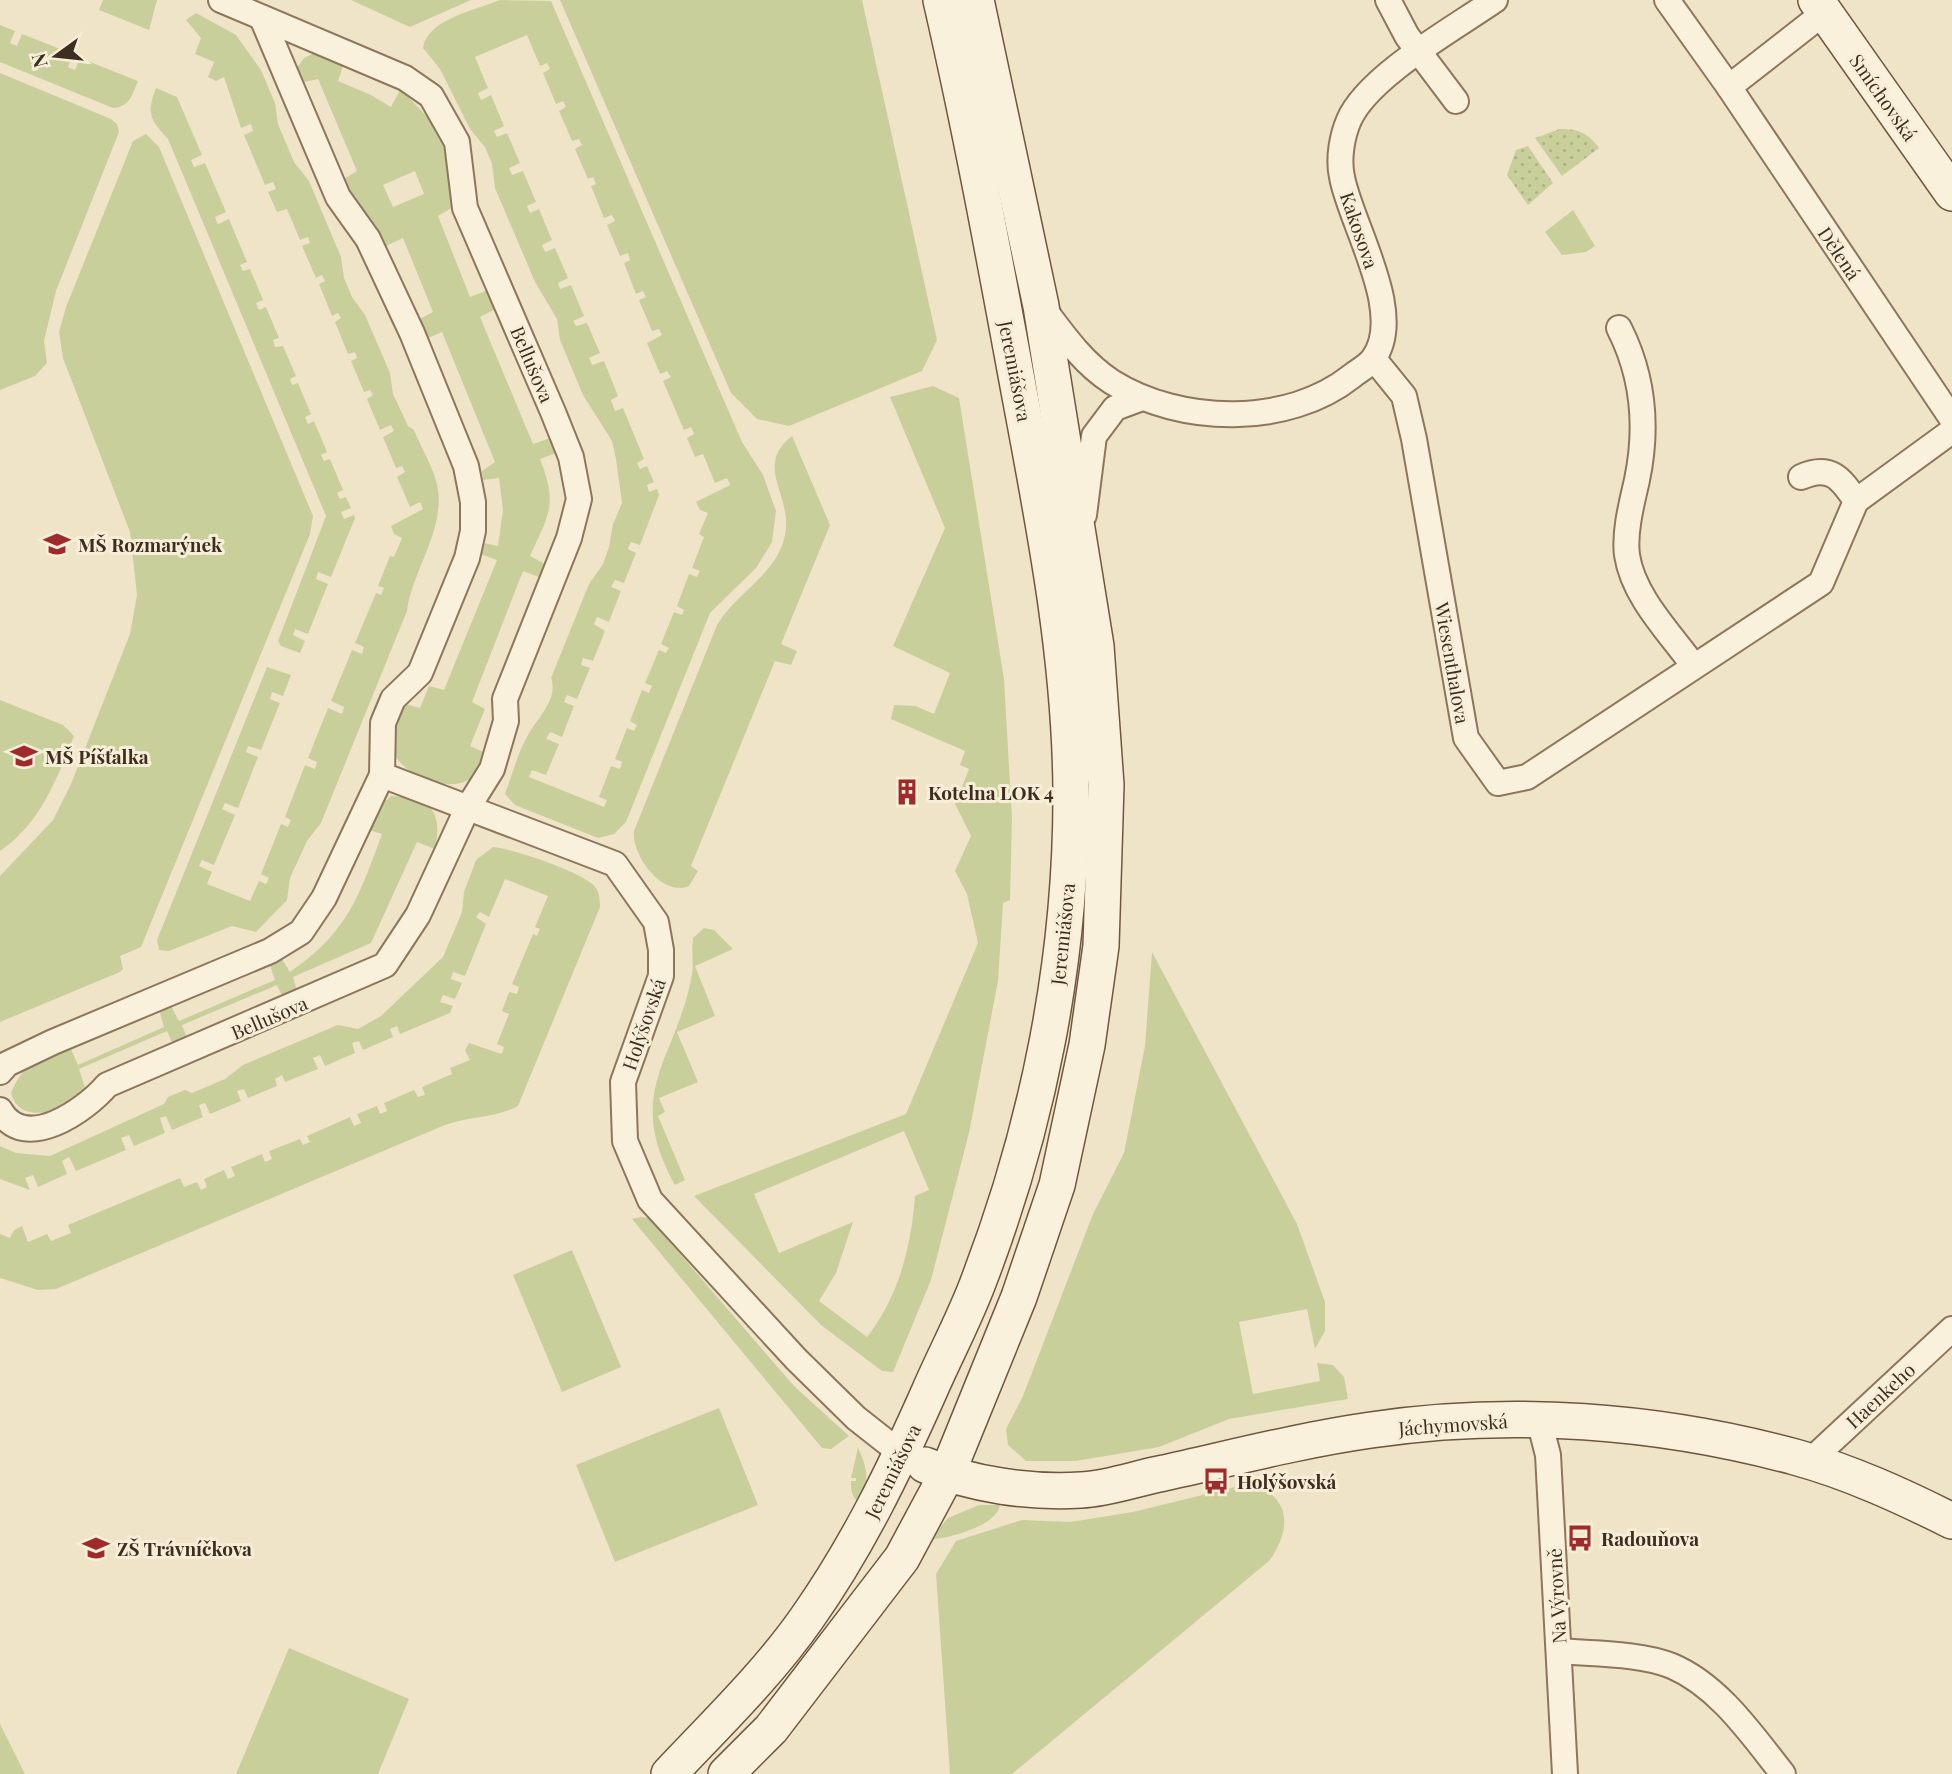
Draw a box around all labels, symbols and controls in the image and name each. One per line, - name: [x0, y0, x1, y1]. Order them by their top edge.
- north arrow: [21, 21, 91, 91]
- street label: Smíchovská: [1844, 48, 1924, 146]
- text: N: [24, 50, 53, 71]
- street label: Kakosova: [1335, 188, 1385, 272]
- street label: Dělená: [1813, 221, 1868, 285]
- street label: Jeremiášova: [993, 317, 1039, 424]
- street label: Bellušova: [505, 322, 561, 407]
- school or university icon: MŠ Rozmarýnek: [42, 529, 72, 559]
- place label: MŠ Rozmarýnek: [78, 531, 223, 557]
- street label: Wiesenthalova: [1429, 599, 1477, 726]
- school or university icon: MŠ Píšťalka: [9, 741, 39, 771]
- place label: MŠ Píšťalka: [45, 743, 149, 769]
- building icon: Kotelna LOK 4: [892, 777, 922, 807]
- place label: Kotelna LOK 4: [928, 779, 1054, 805]
- street label: Jeremiášova: [1044, 881, 1080, 987]
- street label: Holýšovská: [615, 974, 671, 1073]
- street label: Bellušova: [227, 989, 312, 1045]
- street label: Haenkeho: [1840, 1356, 1920, 1434]
- street label: Jáchymovská: [1396, 1407, 1509, 1441]
- street label: Jeremiášova: [857, 1419, 926, 1524]
- bus stop icon: Holýšovská: [1201, 1466, 1231, 1496]
- place label: Holýšovská: [1237, 1468, 1336, 1494]
- bus stop icon: Radouňova: [1565, 1523, 1595, 1553]
- place label: Radouňova: [1601, 1525, 1699, 1551]
- school or university icon: ZŠ Trávníčkova: [81, 1533, 111, 1563]
- place label: ZŠ Trávníčkova: [117, 1535, 252, 1561]
- street label: Na Výrovně: [1541, 1548, 1571, 1644]

